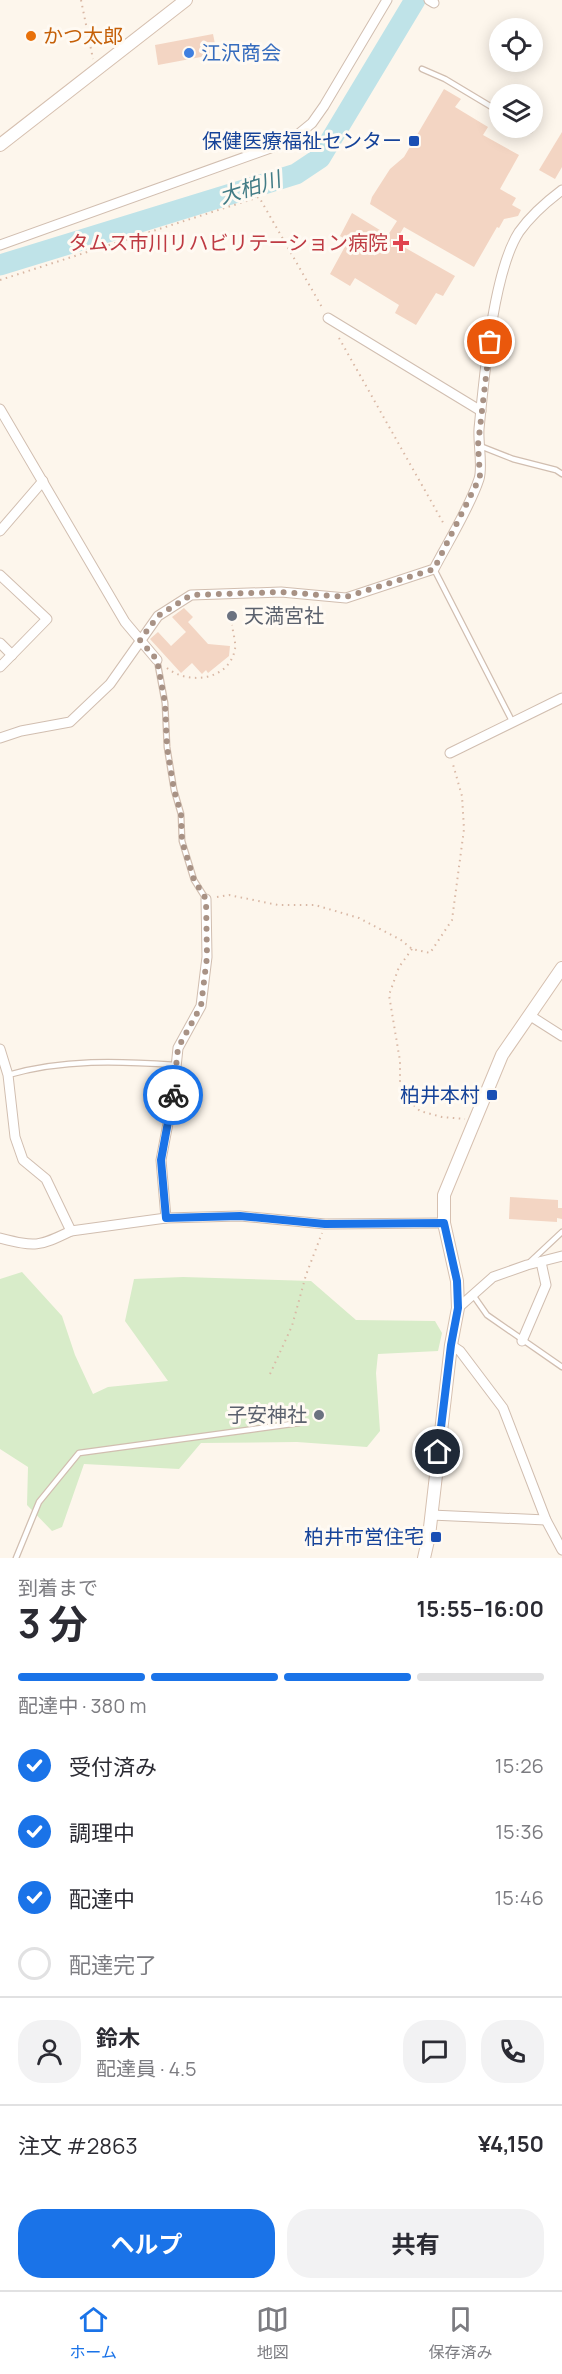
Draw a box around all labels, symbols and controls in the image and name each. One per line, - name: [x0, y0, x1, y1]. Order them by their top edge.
- map controls: [489, 18, 543, 138]
- button: locate: [489, 18, 543, 72]
- place label: かつ太郎: [43, 22, 123, 49]
- marker: かつ太郎: [24, 29, 38, 43]
- place label: 江沢商会: [201, 39, 281, 66]
- marker: 江沢商会: [182, 46, 196, 60]
- button: layers: [489, 84, 543, 138]
- place label: 保健医療福祉センター: [202, 127, 402, 154]
- marker: 保健医療福祉センター: [407, 134, 421, 148]
- water label: 大柏川: [215, 164, 286, 210]
- place label: タムス市川リハビリテーション病院: [68, 229, 388, 256]
- marker: タムス市川リハビリテーション病院: [392, 234, 410, 252]
- pin: [464, 316, 515, 367]
- icon: bag: [473, 325, 506, 358]
- place label: 天満宮社: [244, 602, 324, 629]
- marker: 天満宮社: [225, 609, 239, 623]
- courier: [143, 1065, 203, 1125]
- icon: bike: [157, 1079, 190, 1112]
- place label: 柏井本村: [400, 1081, 480, 1108]
- marker: 柏井本村: [485, 1088, 499, 1102]
- place label: 子安神社: [227, 1401, 307, 1428]
- marker: 子安神社: [312, 1408, 326, 1422]
- pin: [412, 1426, 463, 1477]
- icon: home: [421, 1435, 454, 1468]
- place label: 柏井市営住宅: [304, 1523, 424, 1550]
- marker: 柏井市営住宅: [429, 1530, 443, 1544]
- text: 到着まで: [18, 1574, 98, 1601]
- text: 15:55–16:00: [417, 1594, 544, 1624]
- text: 3 分: [18, 1596, 87, 1650]
- text: 配達中 · 380 m: [18, 1692, 146, 1719]
- icon: check: [18, 1749, 51, 1782]
- text: 受付済み: [69, 1752, 157, 1782]
- text: 15:26: [495, 1752, 544, 1779]
- icon: check: [18, 1815, 51, 1848]
- text: 調理中: [69, 1818, 135, 1848]
- text: 15:36: [495, 1818, 544, 1845]
- icon: check: [18, 1881, 51, 1914]
- text: 配達中: [69, 1884, 135, 1914]
- text: 15:46: [494, 1884, 544, 1911]
- text: 配達完了: [69, 1950, 157, 1980]
- button: person: [18, 2020, 81, 2083]
- button: chat: [403, 2020, 466, 2083]
- button: phone: [481, 2020, 544, 2083]
- text: 鈴木: [96, 2023, 140, 2053]
- text: 配達員 · 4.5: [96, 2055, 197, 2082]
- text: ¥4,150: [478, 2129, 544, 2159]
- text: 注文 #2863: [18, 2131, 138, 2161]
- button: ヘルプ: [18, 2209, 275, 2278]
- button: 共有: [287, 2209, 544, 2278]
- tab: ホーム: [70, 2303, 117, 2363]
- tab: 地図: [256, 2303, 289, 2363]
- tab: 保存済み: [428, 2303, 492, 2363]

